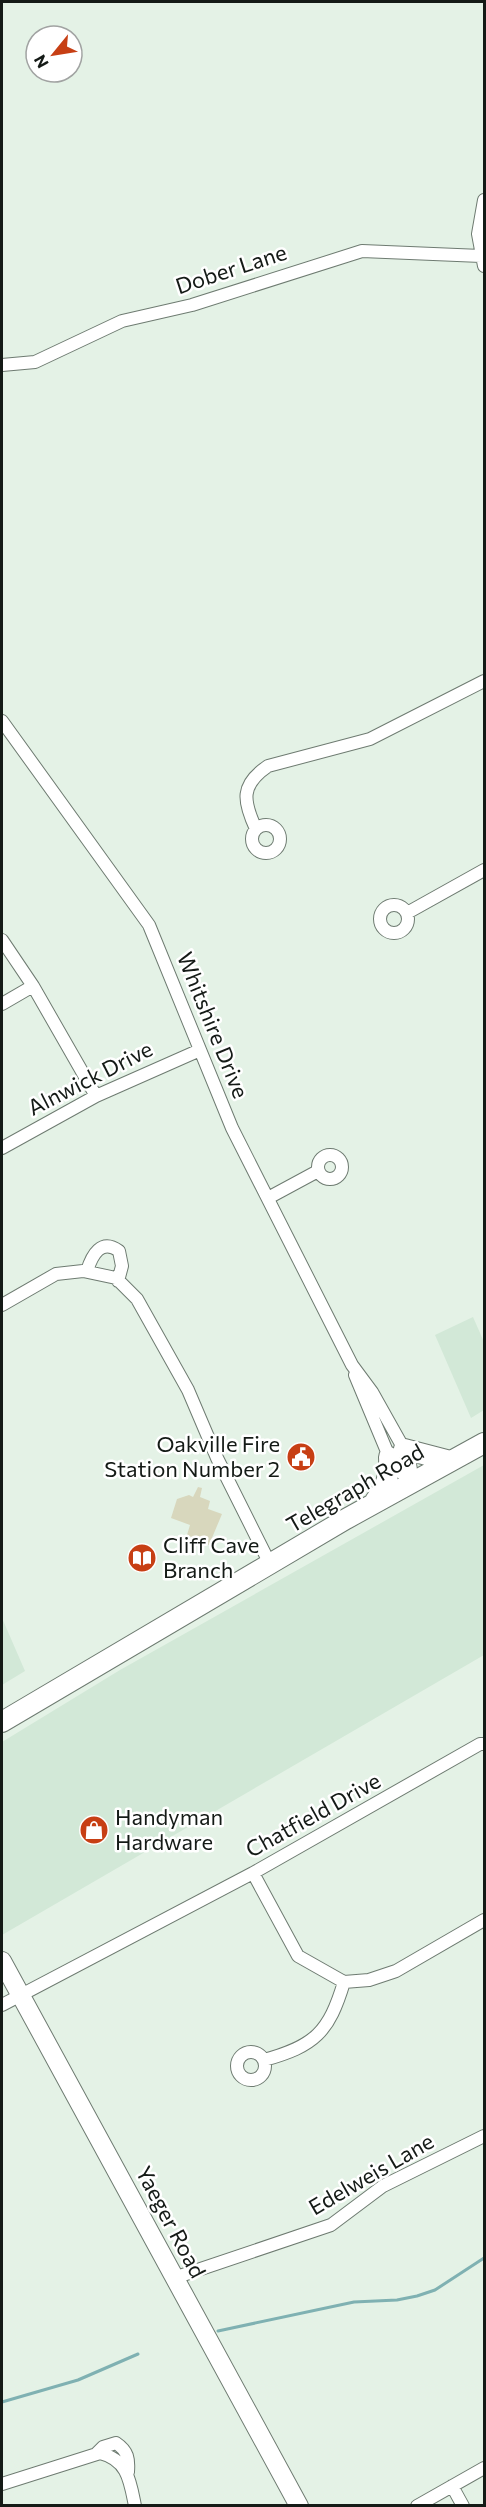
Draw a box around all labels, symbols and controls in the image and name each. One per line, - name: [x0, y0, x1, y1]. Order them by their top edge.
- north arrow: [24, 24, 84, 84]
- text: N: [29, 52, 52, 72]
- street label: Dober Lane: [172, 238, 290, 299]
- street label: Whitshire Drive: [172, 948, 255, 1102]
- street label: Alnwick Drive: [23, 1035, 157, 1121]
- place label: Oakville Fire Station Number 2: [104, 1430, 280, 1482]
- street label: Telegraph Road: [281, 1437, 428, 1538]
- public building icon: Oakville Fire Station Number 2: [285, 1441, 317, 1473]
- place label: Cliff Cave Branch: [163, 1531, 259, 1583]
- library icon: Cliff Cave Branch: [126, 1542, 158, 1574]
- street label: Chatfield Drive: [241, 1766, 385, 1863]
- place label: Handyman Hardware: [115, 1803, 223, 1855]
- shop icon: Handyman Hardware: [78, 1814, 110, 1846]
- street label: Edelweis Lane: [303, 2127, 438, 2220]
- street label: Yaeger Road: [131, 2161, 212, 2282]

